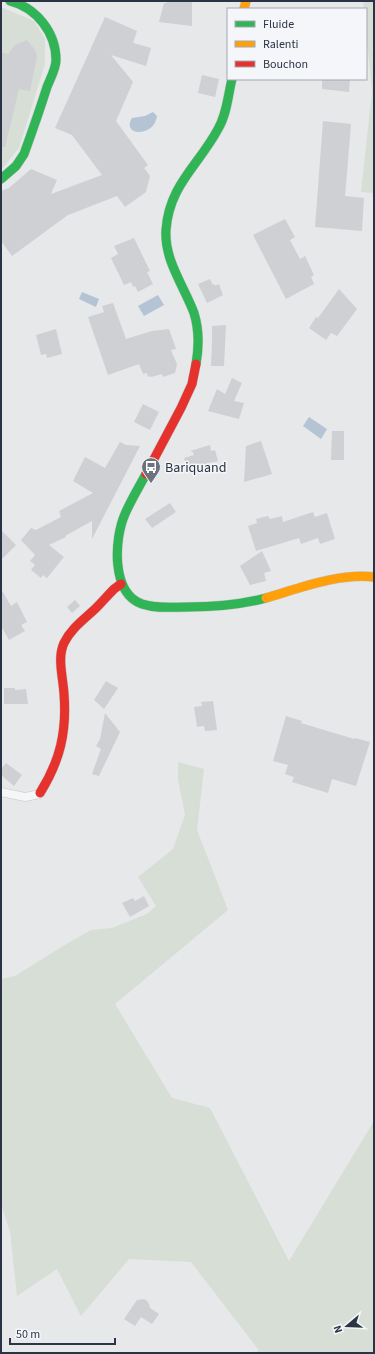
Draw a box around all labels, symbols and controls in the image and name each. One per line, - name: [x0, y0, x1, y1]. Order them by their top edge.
- legend: [227, 8, 367, 80]
- text: Fluide: [263, 16, 294, 33]
- text: Ralenti: [263, 36, 298, 53]
- text: Bouchon: [263, 56, 308, 73]
- bus stop icon: Bariquand: [140, 456, 162, 484]
- place label: Bariquand: [165, 458, 226, 478]
- north arrow: [327, 1306, 367, 1346]
- scale bar: [10, 1320, 115, 1346]
- text: N: [330, 1323, 346, 1335]
- text: 50 m: [16, 1326, 40, 1343]

